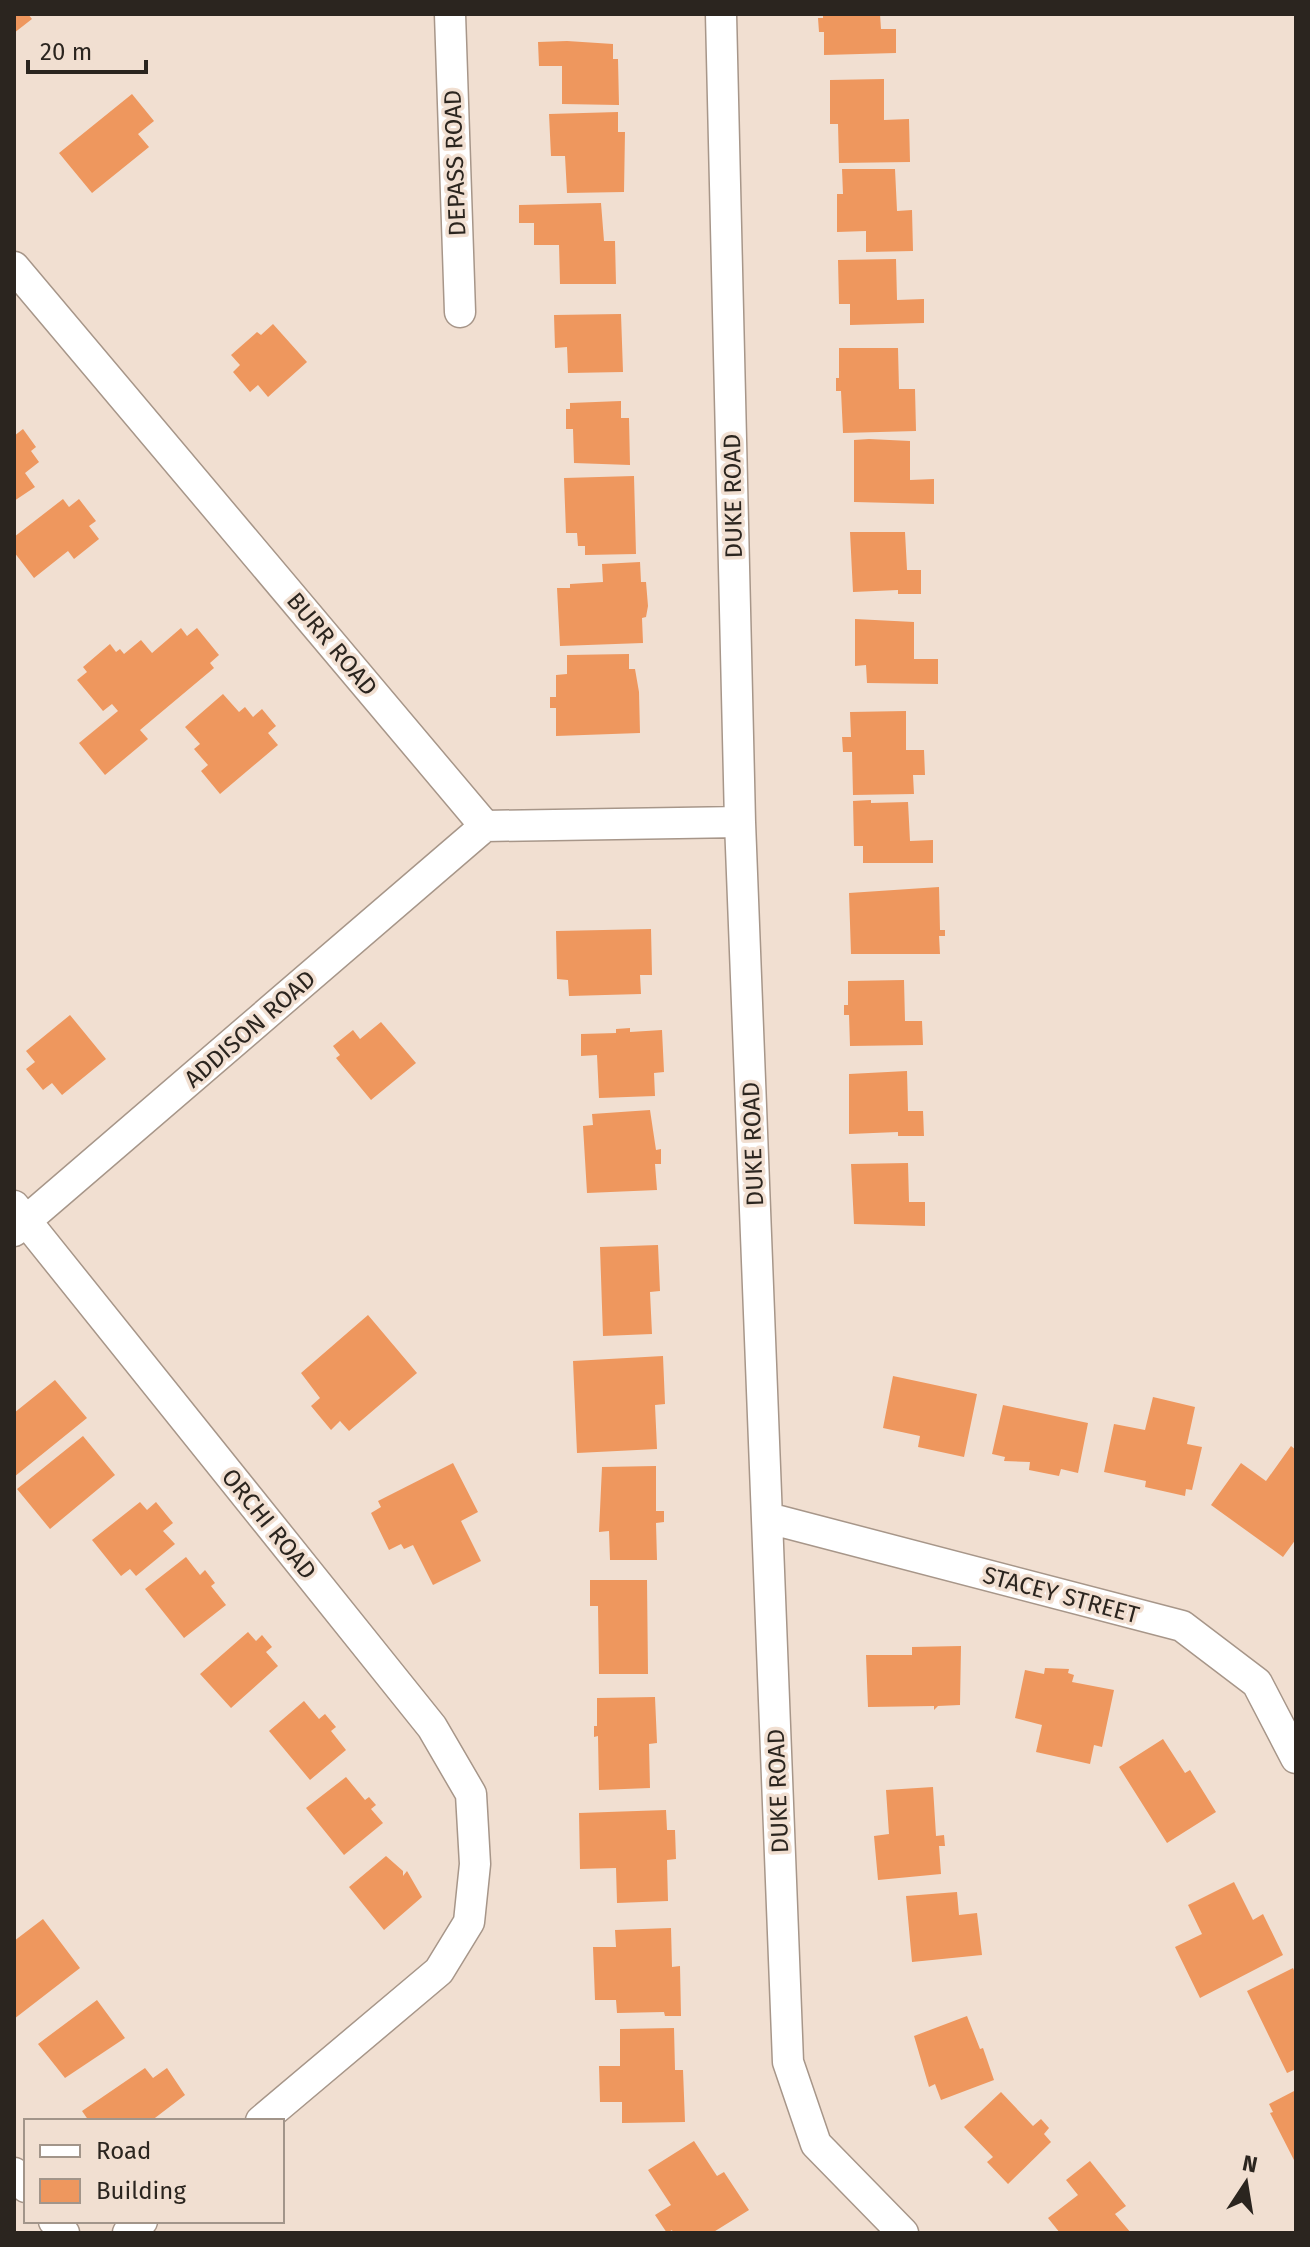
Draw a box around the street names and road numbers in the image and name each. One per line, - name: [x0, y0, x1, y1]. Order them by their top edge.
- street label: DEPASS ROAD: [438, 89, 472, 237]
- street label: DUKE ROAD: [718, 433, 748, 559]
- street label: BURR ROAD: [281, 587, 383, 701]
- street label: ADDISON ROAD: [179, 965, 321, 1093]
- street label: DUKE ROAD: [737, 1081, 769, 1207]
- street label: ORCHI ROAD: [216, 1463, 322, 1585]
- street label: STACEY STREET: [980, 1561, 1143, 1629]
- street label: DUKE ROAD: [762, 1728, 794, 1854]

